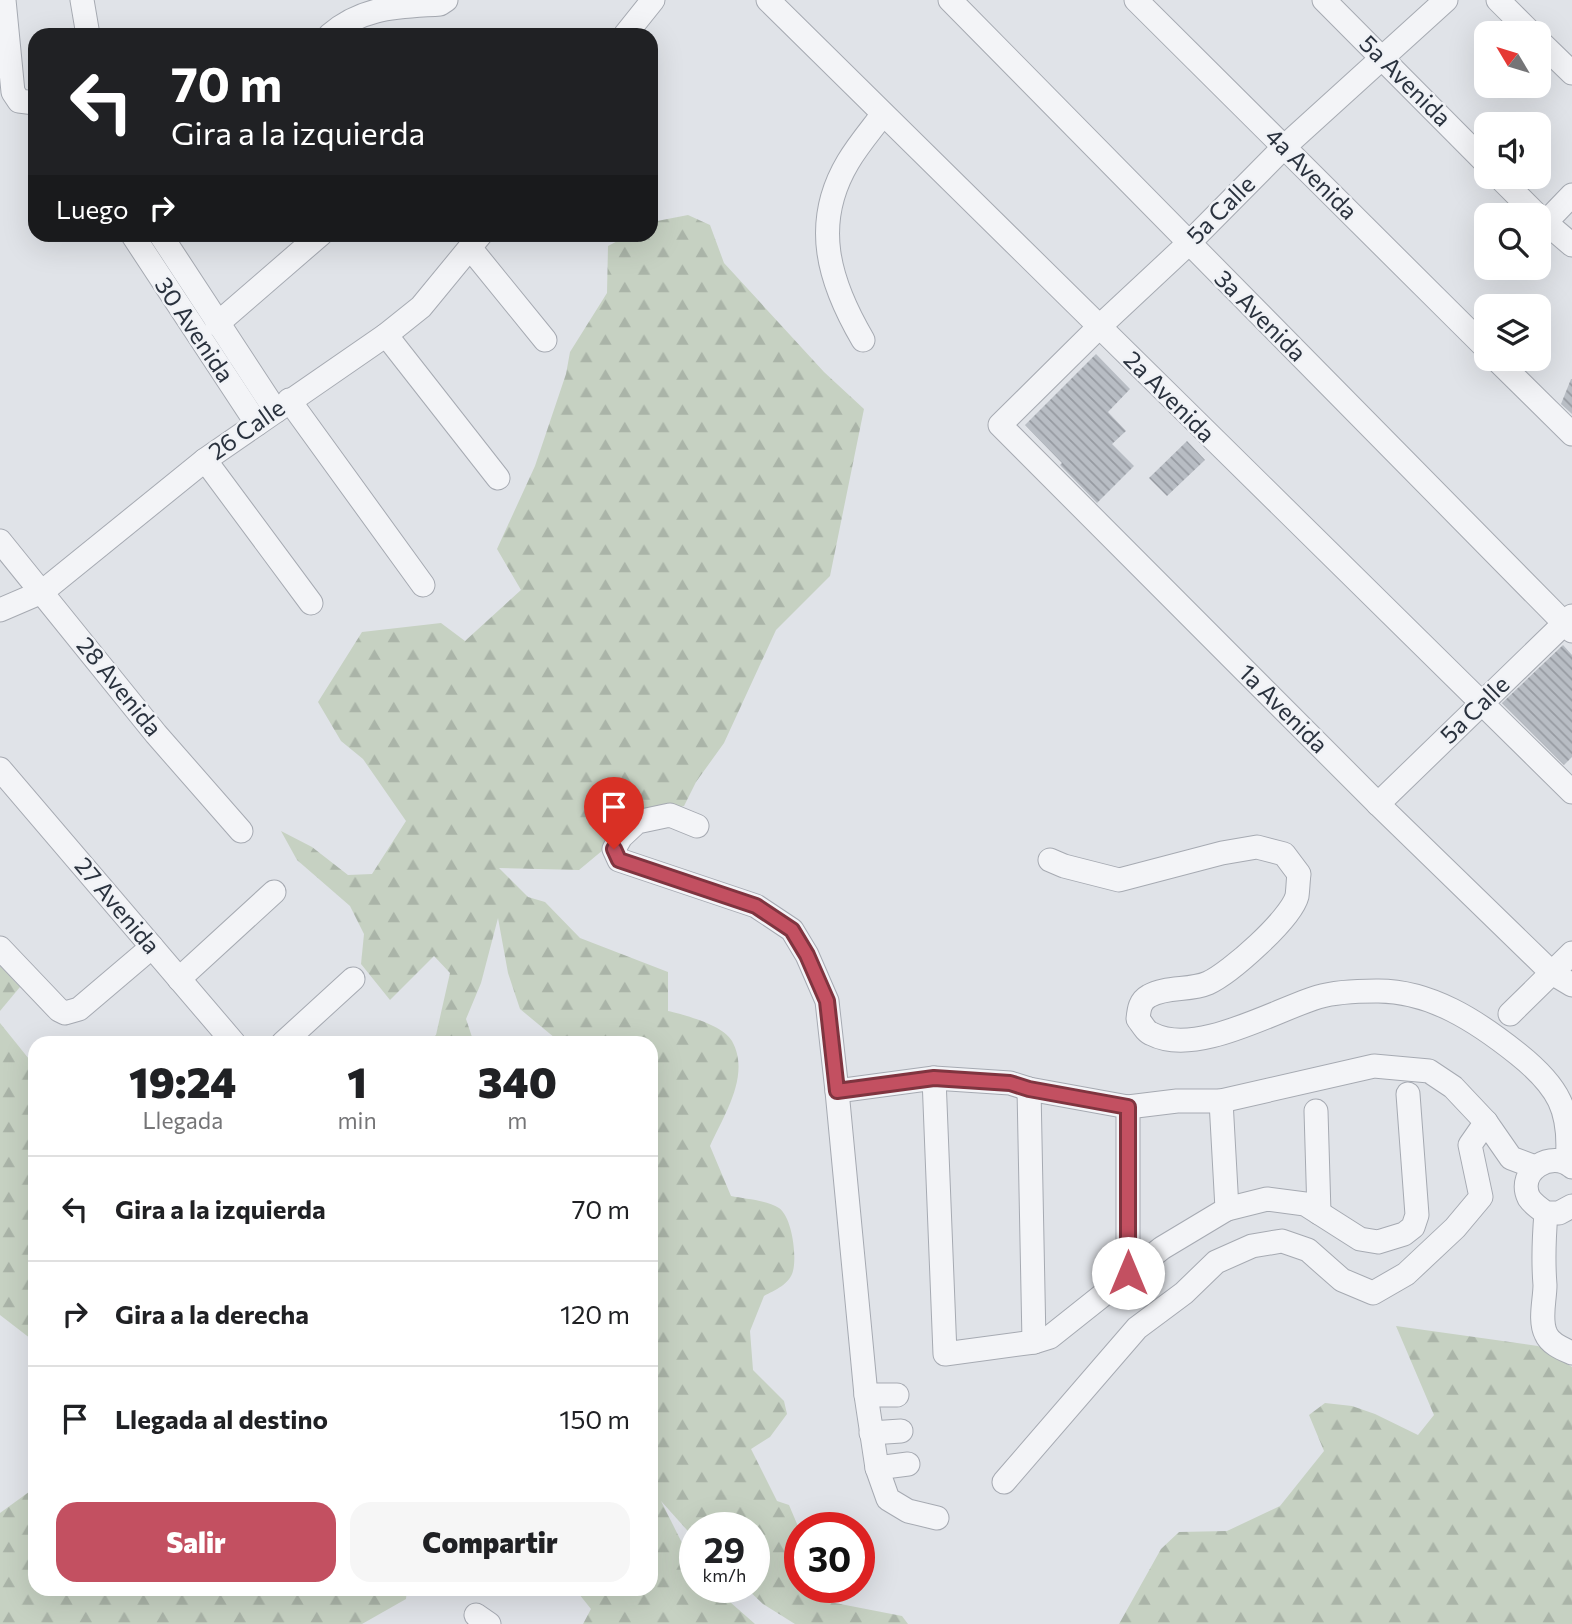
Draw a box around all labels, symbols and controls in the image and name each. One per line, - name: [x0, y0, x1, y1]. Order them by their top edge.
- north arrow: [1474, 21, 1550, 98]
- map controls: [1474, 21, 1551, 371]
- street label: 5a Avenida: [1354, 28, 1458, 132]
- text: 70 m: [171, 52, 282, 112]
- icon: left: [56, 56, 147, 147]
- text: Gira a la izquierda: [171, 112, 425, 152]
- button: sound: [1474, 112, 1551, 189]
- street label: 4a Avenida: [1260, 121, 1364, 225]
- street label: 5a Calle: [1180, 169, 1260, 249]
- icon: right: [143, 189, 181, 227]
- text: Luego: [56, 193, 129, 224]
- button: search: [1474, 203, 1551, 280]
- street label: 3a Avenida: [1209, 263, 1313, 367]
- street label: 30 Avenida: [150, 271, 241, 387]
- button: layers: [1474, 294, 1551, 371]
- street label: 2a Avenida: [1118, 344, 1222, 448]
- street label: 26 Calle: [202, 392, 290, 465]
- street label: 28 Avenida: [71, 631, 169, 741]
- street label: 1a Avenida: [1234, 657, 1335, 758]
- street label: 5a Calle: [1433, 669, 1515, 749]
- pin: [584, 777, 644, 849]
- icon: arrive: [595, 788, 633, 826]
- street label: 27 Avenida: [69, 851, 167, 959]
- text: 19:24: [129, 1055, 236, 1107]
- text: 1: [347, 1055, 367, 1107]
- text: 340: [478, 1055, 557, 1107]
- text: Llegada: [142, 1106, 223, 1134]
- text: min: [338, 1106, 377, 1134]
- text: m: [507, 1106, 527, 1134]
- icon: left: [56, 1190, 94, 1228]
- text: Gira a la izquierda: [115, 1193, 326, 1224]
- text: 70 m: [572, 1193, 630, 1224]
- position arrow: [1091, 1236, 1165, 1310]
- icon: right: [56, 1295, 94, 1333]
- text: Gira a la derecha: [115, 1298, 309, 1329]
- text: 120 m: [560, 1298, 630, 1329]
- icon: arrive: [56, 1400, 94, 1438]
- text: Llegada al destino: [115, 1403, 328, 1434]
- text: 150 m: [559, 1403, 630, 1434]
- button: Salir: [56, 1502, 336, 1582]
- button: Compartir: [350, 1502, 630, 1582]
- speed limit sign: 30: [784, 1512, 875, 1603]
- text: 29: [704, 1527, 745, 1570]
- text: km/h: [703, 1564, 746, 1586]

